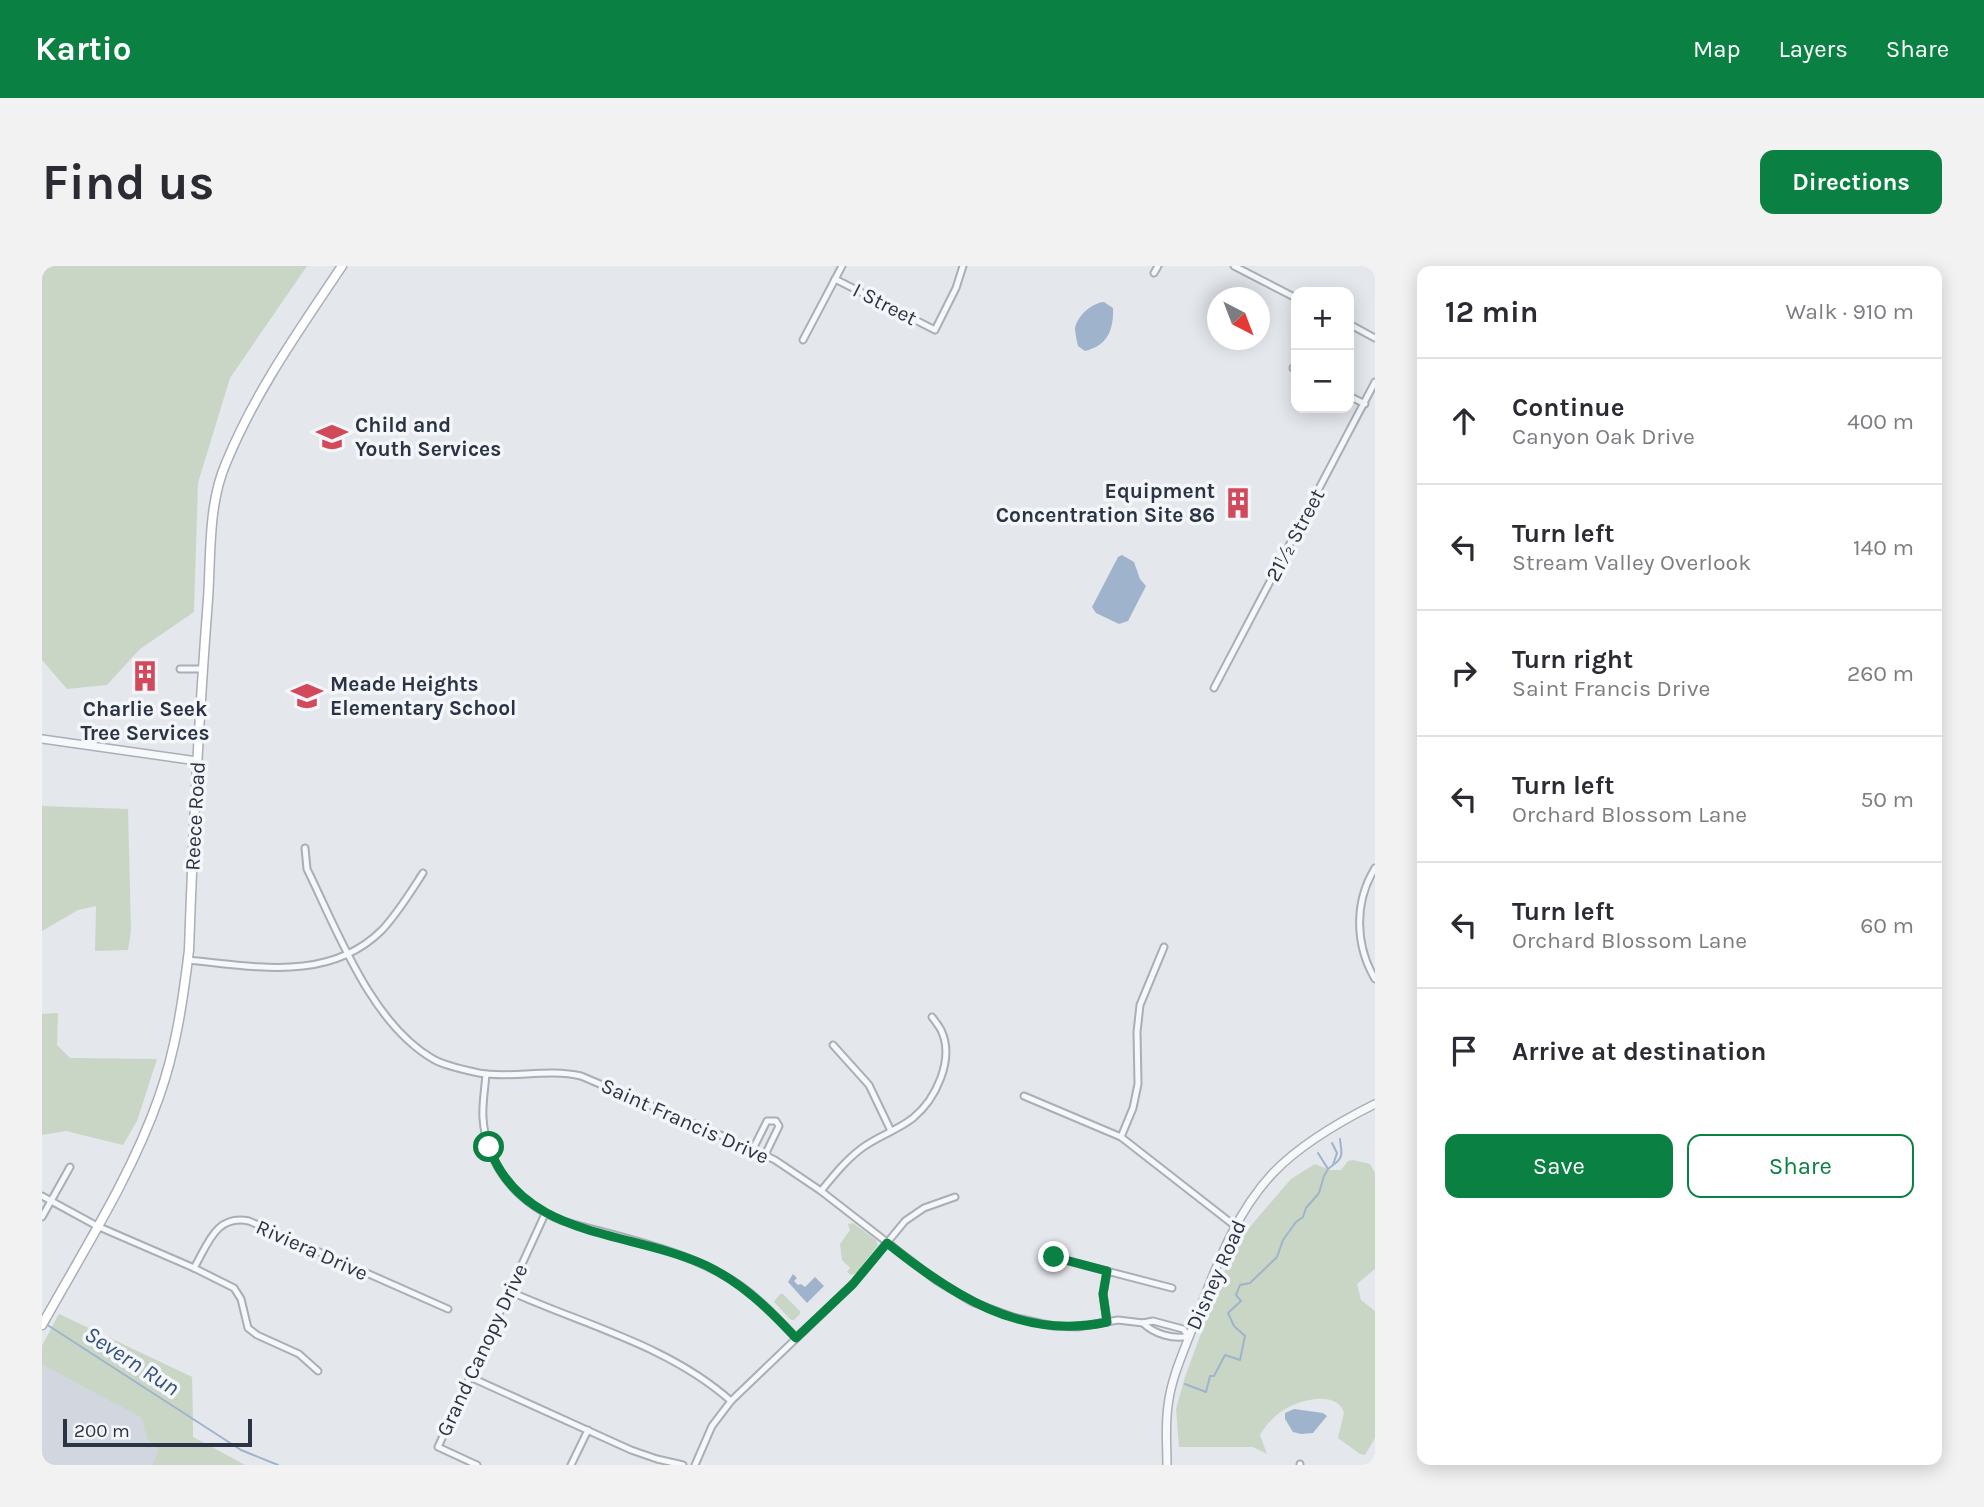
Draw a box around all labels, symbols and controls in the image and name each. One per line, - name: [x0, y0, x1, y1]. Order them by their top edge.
- text: Kartio: [35, 30, 131, 68]
- text: Map: [1693, 35, 1741, 63]
- text: Layers: [1779, 35, 1848, 63]
- text: Share: [1886, 35, 1949, 63]
- button: Directions: [1760, 150, 1942, 214]
- text: Find us: [42, 154, 214, 211]
- street label: I Street: [849, 278, 921, 330]
- north arrow: [1207, 287, 1270, 350]
- map controls: [1291, 287, 1354, 413]
- button: +: [1291, 287, 1354, 350]
- text: 12 min: [1445, 294, 1538, 330]
- text: Walk · 910 m: [1786, 298, 1914, 325]
- button: −: [1291, 350, 1354, 413]
- text: Continue: [1512, 392, 1624, 423]
- icon: ahead: [1445, 402, 1483, 440]
- text: 400 m: [1847, 408, 1914, 435]
- place label: Child and Youth Services: [355, 413, 501, 461]
- school or university icon: Child and Youth Services: [315, 420, 349, 454]
- text: Canyon Oak Drive: [1512, 423, 1695, 450]
- place label: Equipment Concentration Site 86: [996, 479, 1215, 527]
- street label: 21½ Street: [1261, 485, 1329, 585]
- building icon: Equipment Concentration Site 86: [1221, 486, 1255, 520]
- text: Turn left: [1512, 518, 1614, 549]
- icon: left: [1445, 528, 1483, 566]
- text: 140 m: [1853, 534, 1914, 561]
- text: Stream Valley Overlook: [1512, 549, 1751, 576]
- text: Turn right: [1512, 644, 1633, 675]
- icon: right: [1445, 654, 1483, 692]
- building icon: Charlie Seek Tree Services: [128, 659, 162, 693]
- text: 260 m: [1847, 660, 1914, 687]
- place label: Meade Heights Elementary School: [330, 672, 516, 720]
- text: Saint Francis Drive: [1512, 675, 1710, 702]
- school or university icon: Meade Heights Elementary School: [290, 679, 324, 713]
- place label: Charlie Seek Tree Services: [80, 697, 210, 745]
- street label: Reece Road: [180, 761, 210, 871]
- text: Turn left: [1512, 770, 1614, 801]
- icon: left: [1445, 780, 1483, 818]
- text: 50 m: [1860, 786, 1914, 813]
- text: Orchard Blossom Lane: [1512, 801, 1747, 828]
- text: Turn left: [1512, 896, 1614, 927]
- icon: left: [1445, 906, 1483, 944]
- text: 60 m: [1860, 912, 1914, 939]
- text: Orchard Blossom Lane: [1512, 927, 1747, 954]
- icon: arrive: [1445, 1032, 1483, 1070]
- text: Arrive at destination: [1512, 1036, 1766, 1067]
- street label: Saint Francis Drive: [597, 1073, 773, 1169]
- route start: [473, 1131, 504, 1162]
- button: Save: [1445, 1134, 1673, 1198]
- button: Share: [1687, 1134, 1914, 1198]
- street label: Riviera Drive: [252, 1215, 372, 1285]
- street label: Disney Road: [1181, 1216, 1251, 1334]
- route end: [1038, 1241, 1069, 1272]
- street label: Grand Canopy Drive: [432, 1260, 532, 1440]
- water label: Severn Run: [80, 1320, 184, 1402]
- scale bar: [63, 1416, 252, 1448]
- text: 200 m: [74, 1420, 130, 1442]

